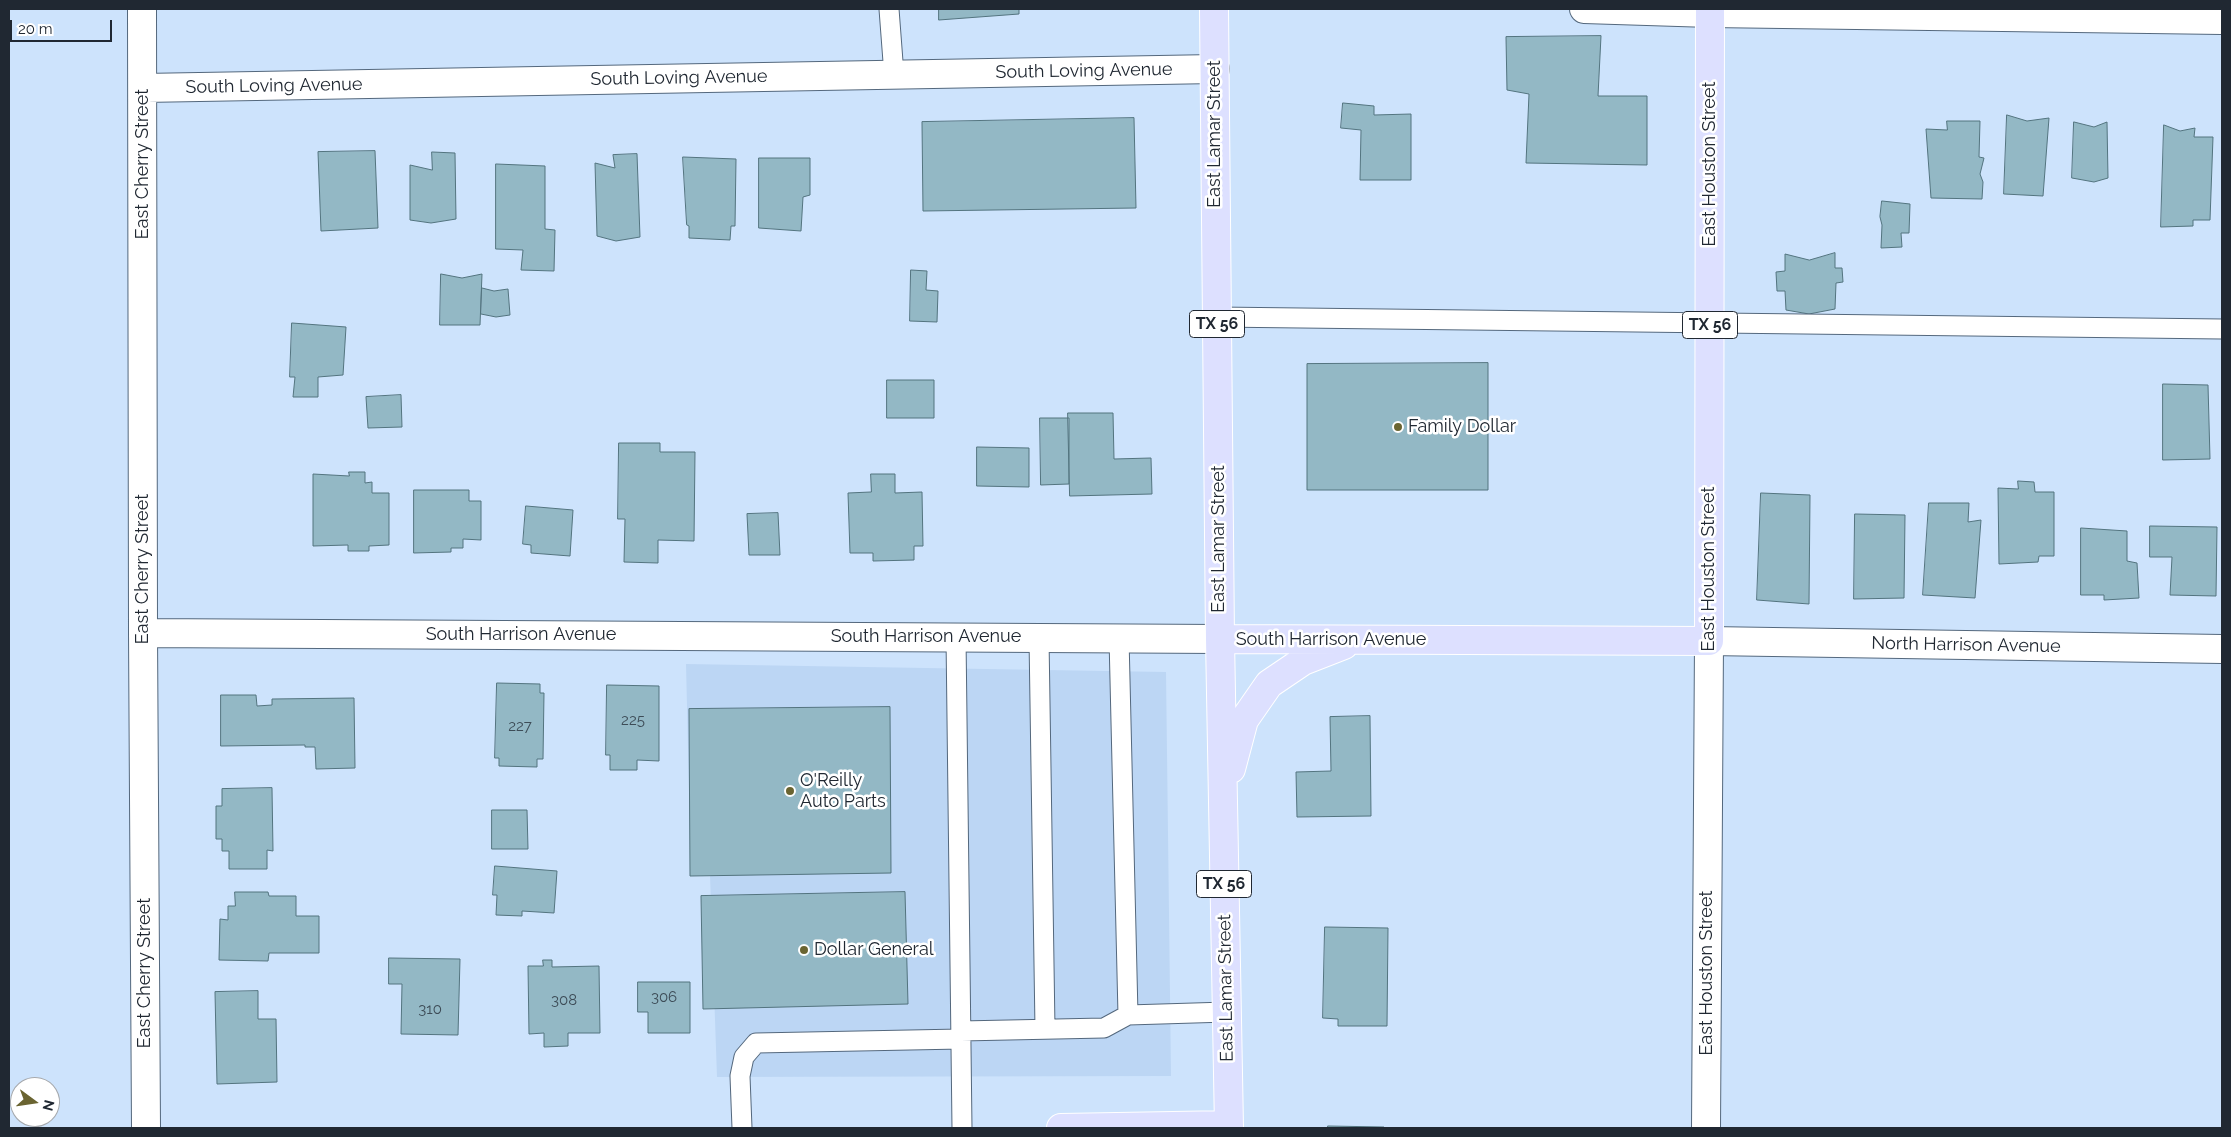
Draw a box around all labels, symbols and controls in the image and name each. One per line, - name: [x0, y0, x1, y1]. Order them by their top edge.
- scale bar: [12, 10, 115, 42]
- text: 20 m: [18, 20, 53, 38]
- street label: South Loving Avenue: [995, 59, 1173, 83]
- street label: East Lamar Street: [1204, 60, 1226, 208]
- street label: South Loving Avenue: [590, 66, 768, 90]
- street label: South Loving Avenue: [185, 74, 363, 98]
- street label: East Houston Street: [1699, 82, 1721, 246]
- street label: East Cherry Street: [132, 89, 154, 239]
- road number: TX 56: [1190, 310, 1244, 338]
- road number: TX 56: [1682, 312, 1738, 338]
- place label: Family Dollar: [1408, 416, 1516, 438]
- marker: Family Dollar: [1392, 421, 1404, 433]
- street label: East Lamar Street: [1208, 465, 1230, 613]
- street label: East Houston Street: [1698, 487, 1720, 651]
- street label: East Cherry Street: [132, 494, 154, 644]
- street label: South Harrison Avenue: [426, 624, 616, 646]
- street label: South Harrison Avenue: [831, 626, 1021, 648]
- street label: South Harrison Avenue: [1236, 629, 1426, 651]
- street label: North Harrison Avenue: [1871, 633, 2061, 657]
- house number: 225: [621, 711, 645, 729]
- house number: 227: [508, 717, 532, 735]
- place label: O'Reilly Auto Parts: [800, 770, 886, 812]
- marker: O'Reilly Auto Parts: [784, 785, 796, 797]
- road number: TX 56: [1196, 871, 1252, 898]
- street label: East Houston Street: [1696, 891, 1718, 1055]
- street label: East Cherry Street: [134, 898, 156, 1048]
- street label: East Lamar Street: [1214, 914, 1238, 1062]
- place label: Dollar General: [814, 939, 934, 961]
- marker: Dollar General: [798, 944, 810, 956]
- house number: 306: [651, 988, 677, 1006]
- house number: 308: [551, 991, 577, 1009]
- house number: 310: [418, 1000, 442, 1018]
- north arrow: [10, 1077, 60, 1127]
- text: N: [40, 1098, 58, 1113]

